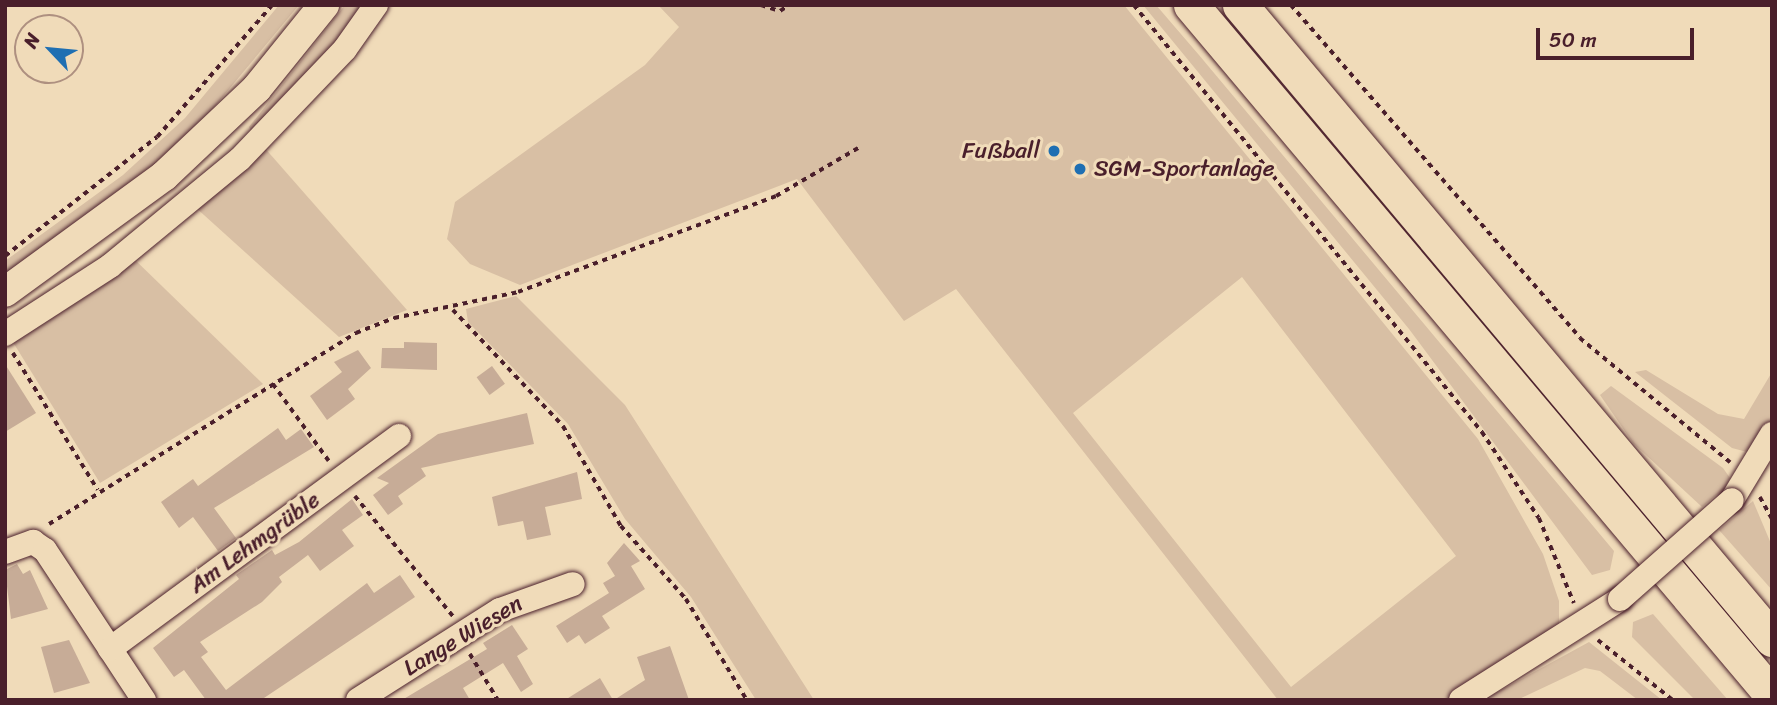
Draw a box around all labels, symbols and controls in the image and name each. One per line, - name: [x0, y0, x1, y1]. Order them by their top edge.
- north arrow: [14, 14, 84, 84]
- scale bar: [1539, 14, 1696, 58]
- text: 50 m: [1549, 21, 1597, 59]
- text: N: [14, 27, 49, 54]
- place label: Fußball: [962, 137, 1040, 165]
- marker: Fußball: [1046, 143, 1062, 159]
- place label: SGM-Sportanlage: [1094, 155, 1274, 183]
- marker: SGM-Sportanlage: [1072, 161, 1088, 177]
- street label: Am Lehmgrüble: [184, 486, 326, 600]
- street label: Lange Wiesen: [398, 590, 528, 682]

